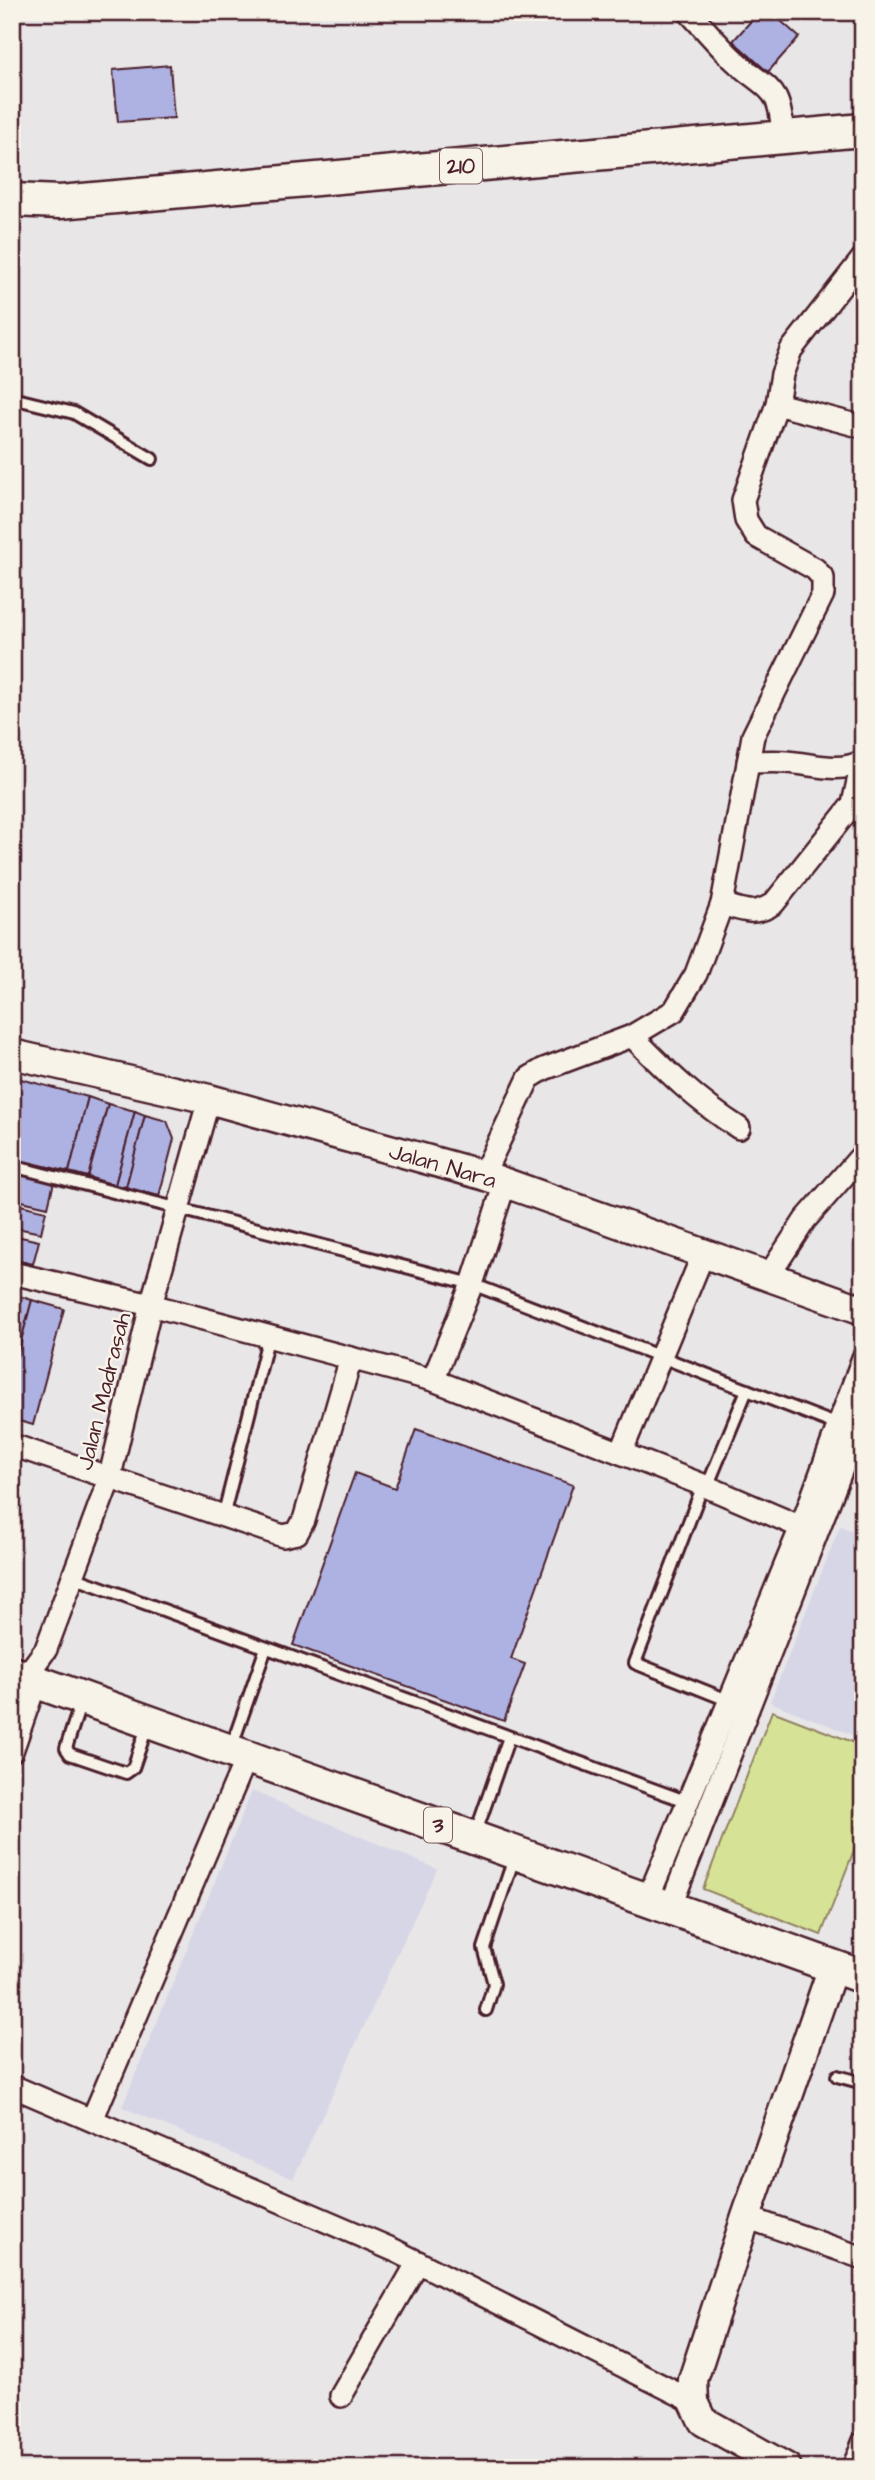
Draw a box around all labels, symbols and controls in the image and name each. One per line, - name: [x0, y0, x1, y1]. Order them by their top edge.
- road number: 210: [440, 148, 482, 184]
- street label: Jalan Nara: [385, 1135, 500, 1197]
- street label: Jalan Madrasah: [69, 1308, 139, 1473]
- road number: 3: [424, 1808, 452, 1842]

